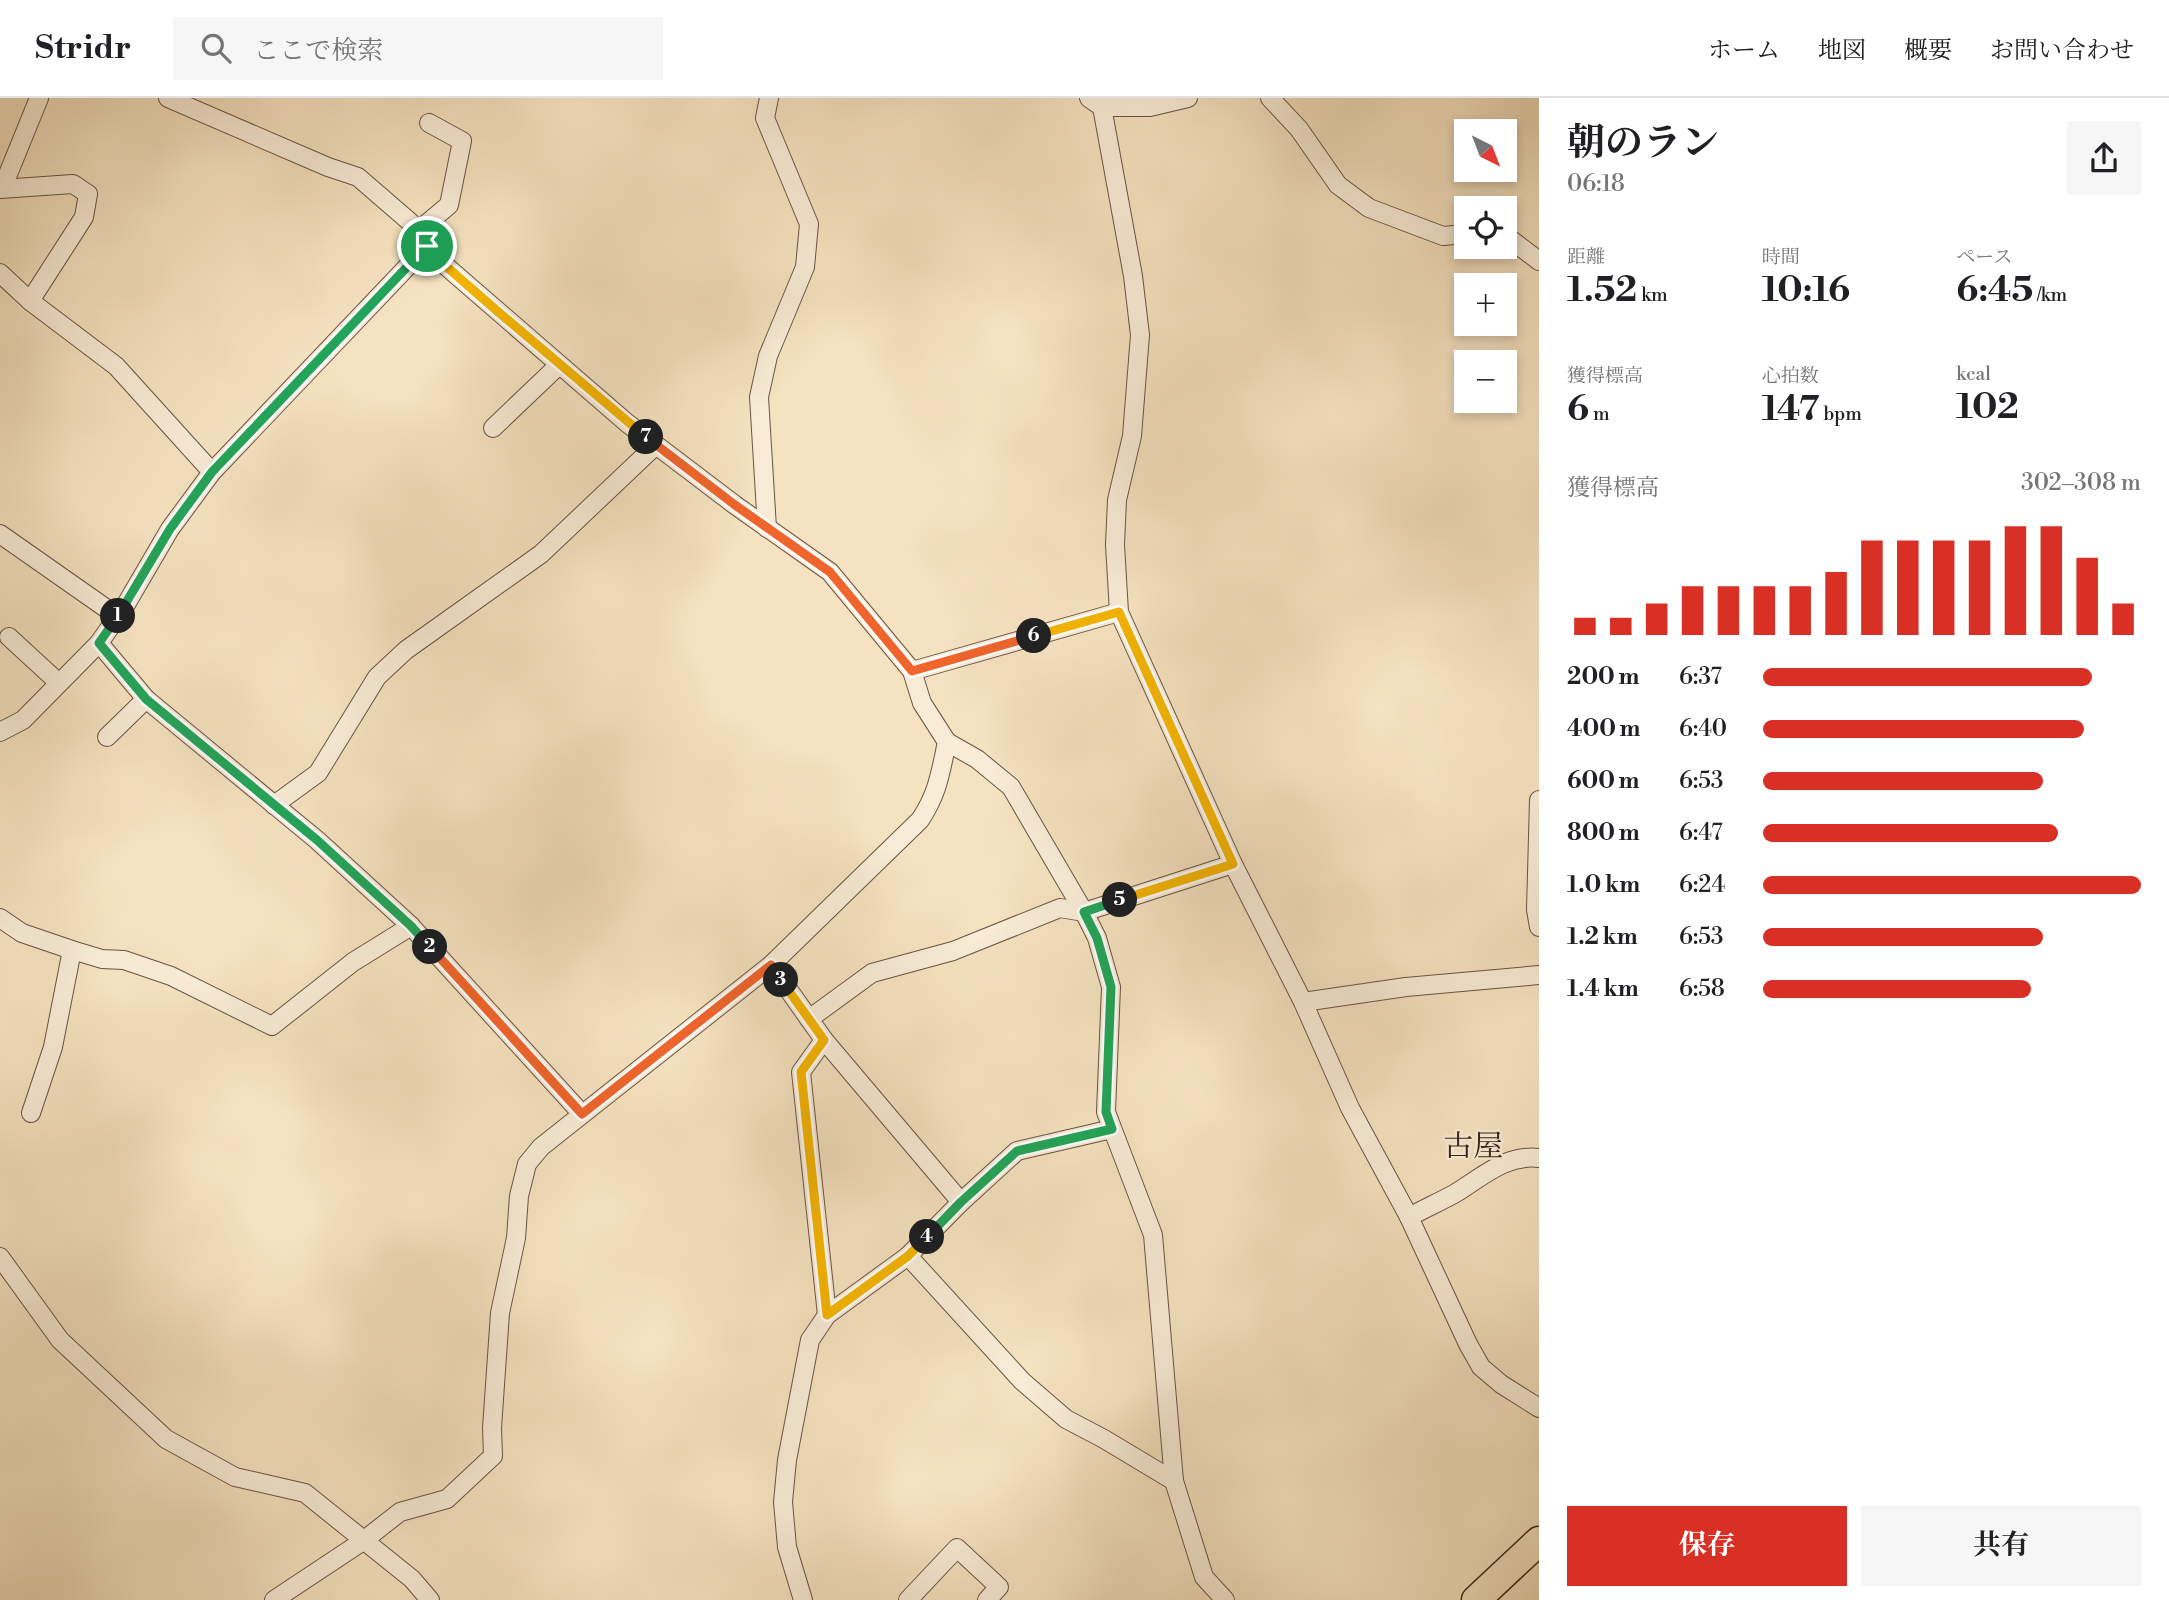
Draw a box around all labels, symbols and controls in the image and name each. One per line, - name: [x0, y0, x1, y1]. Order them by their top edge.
- search box: [173, 17, 663, 80]
- text: Stridr: [35, 28, 131, 69]
- icon: search: [197, 29, 235, 67]
- text: ここで検索: [253, 35, 383, 67]
- text: ホーム: [1708, 36, 1780, 66]
- text: 地図: [1818, 36, 1866, 66]
- text: 概要: [1904, 36, 1952, 66]
- text: お問い合わせ: [1990, 36, 2134, 66]
- north arrow: [1454, 119, 1517, 182]
- map controls: [1454, 119, 1517, 413]
- text: 朝のラン: [1567, 120, 1719, 167]
- button: share: [2067, 121, 2141, 195]
- text: 06:18: [1567, 170, 1625, 198]
- button: locate: [1454, 196, 1517, 259]
- pin: [397, 216, 457, 276]
- icon: arrive: [408, 227, 446, 265]
- text: 距離: [1567, 245, 1605, 269]
- text: 時間: [1762, 245, 1800, 269]
- text: ペース: [1956, 245, 2012, 269]
- text: 1.52: [1567, 269, 1637, 312]
- text: 10:16: [1762, 269, 1850, 312]
- text: 6:45: [1956, 269, 2033, 312]
- button: +: [1454, 273, 1517, 336]
- text: km: [1637, 283, 1668, 307]
- text: /km: [2033, 283, 2067, 307]
- button: −: [1454, 350, 1517, 413]
- text: kcal: [1956, 362, 1991, 386]
- text: 獲得標高: [1567, 364, 1643, 388]
- text: 心拍数: [1762, 364, 1819, 388]
- text: 102: [1956, 386, 2019, 429]
- text: 6: [1567, 388, 1589, 431]
- text: 147: [1762, 388, 1819, 431]
- text: m: [1589, 402, 1610, 426]
- text: bpm: [1819, 402, 1862, 426]
- pin: 7: [628, 420, 664, 454]
- text: 7: [640, 424, 651, 448]
- text: 302–308 m: [2021, 469, 2141, 497]
- text: 獲得標高: [1567, 474, 1659, 502]
- pin: 1: [100, 598, 136, 634]
- text: 1: [113, 603, 122, 627]
- pin: 6: [1016, 618, 1052, 654]
- text: 6: [1028, 623, 1039, 647]
- text: 200 m: [1567, 663, 1639, 691]
- text: 6:37: [1679, 663, 1722, 691]
- text: 400 m: [1567, 715, 1640, 743]
- text: 6:40: [1679, 715, 1727, 743]
- text: 600 m: [1567, 767, 1640, 795]
- text: 6:53: [1679, 767, 1724, 795]
- text: 800 m: [1567, 819, 1640, 847]
- text: 6:47: [1679, 819, 1723, 847]
- text: 1.0 km: [1567, 871, 1640, 899]
- text: 6:24: [1679, 871, 1725, 899]
- pin: 5: [1102, 882, 1138, 918]
- text: 5: [1114, 887, 1125, 911]
- text: 1.2 km: [1567, 923, 1638, 951]
- text: 6:53: [1679, 923, 1724, 951]
- pin: 2: [412, 930, 448, 964]
- text: 2: [424, 934, 435, 958]
- pin: 3: [764, 962, 798, 998]
- text: 3: [775, 967, 786, 991]
- text: 1.4 km: [1567, 975, 1639, 1003]
- text: 6:58: [1679, 975, 1725, 1003]
- district label: 古屋: [1443, 1128, 1503, 1166]
- pin: 4: [909, 1220, 944, 1254]
- text: 4: [920, 1224, 933, 1248]
- button: 保存: [1567, 1506, 1847, 1586]
- button: 共有: [1861, 1506, 2141, 1586]

